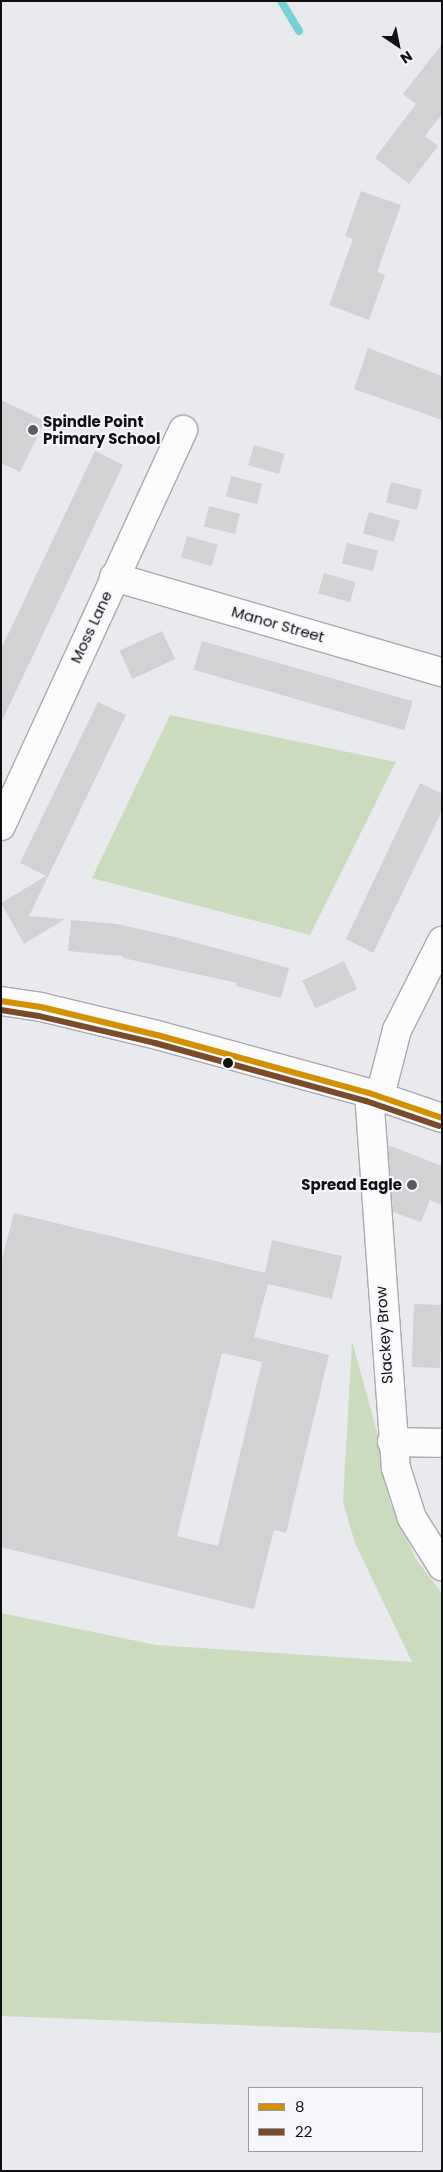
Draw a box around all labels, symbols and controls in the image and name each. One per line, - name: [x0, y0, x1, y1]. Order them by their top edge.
- north arrow: [373, 20, 423, 70]
- text: N: [396, 46, 416, 69]
- place label: Spindle Point Primary School: [43, 412, 160, 447]
- marker: Spindle Point Primary School: [27, 424, 39, 436]
- street label: Moss Lane: [66, 588, 116, 666]
- street label: Manor Street: [229, 602, 327, 646]
- unlabelled marker: [223, 1058, 233, 1068]
- place label: Spread Eagle: [301, 1176, 402, 1194]
- marker: Spread Eagle: [406, 1179, 418, 1191]
- street label: Slackey Brow: [372, 1286, 396, 1384]
- legend: [248, 2087, 423, 2152]
- text: 8: [295, 2096, 304, 2117]
- text: 22: [295, 2121, 312, 2142]

